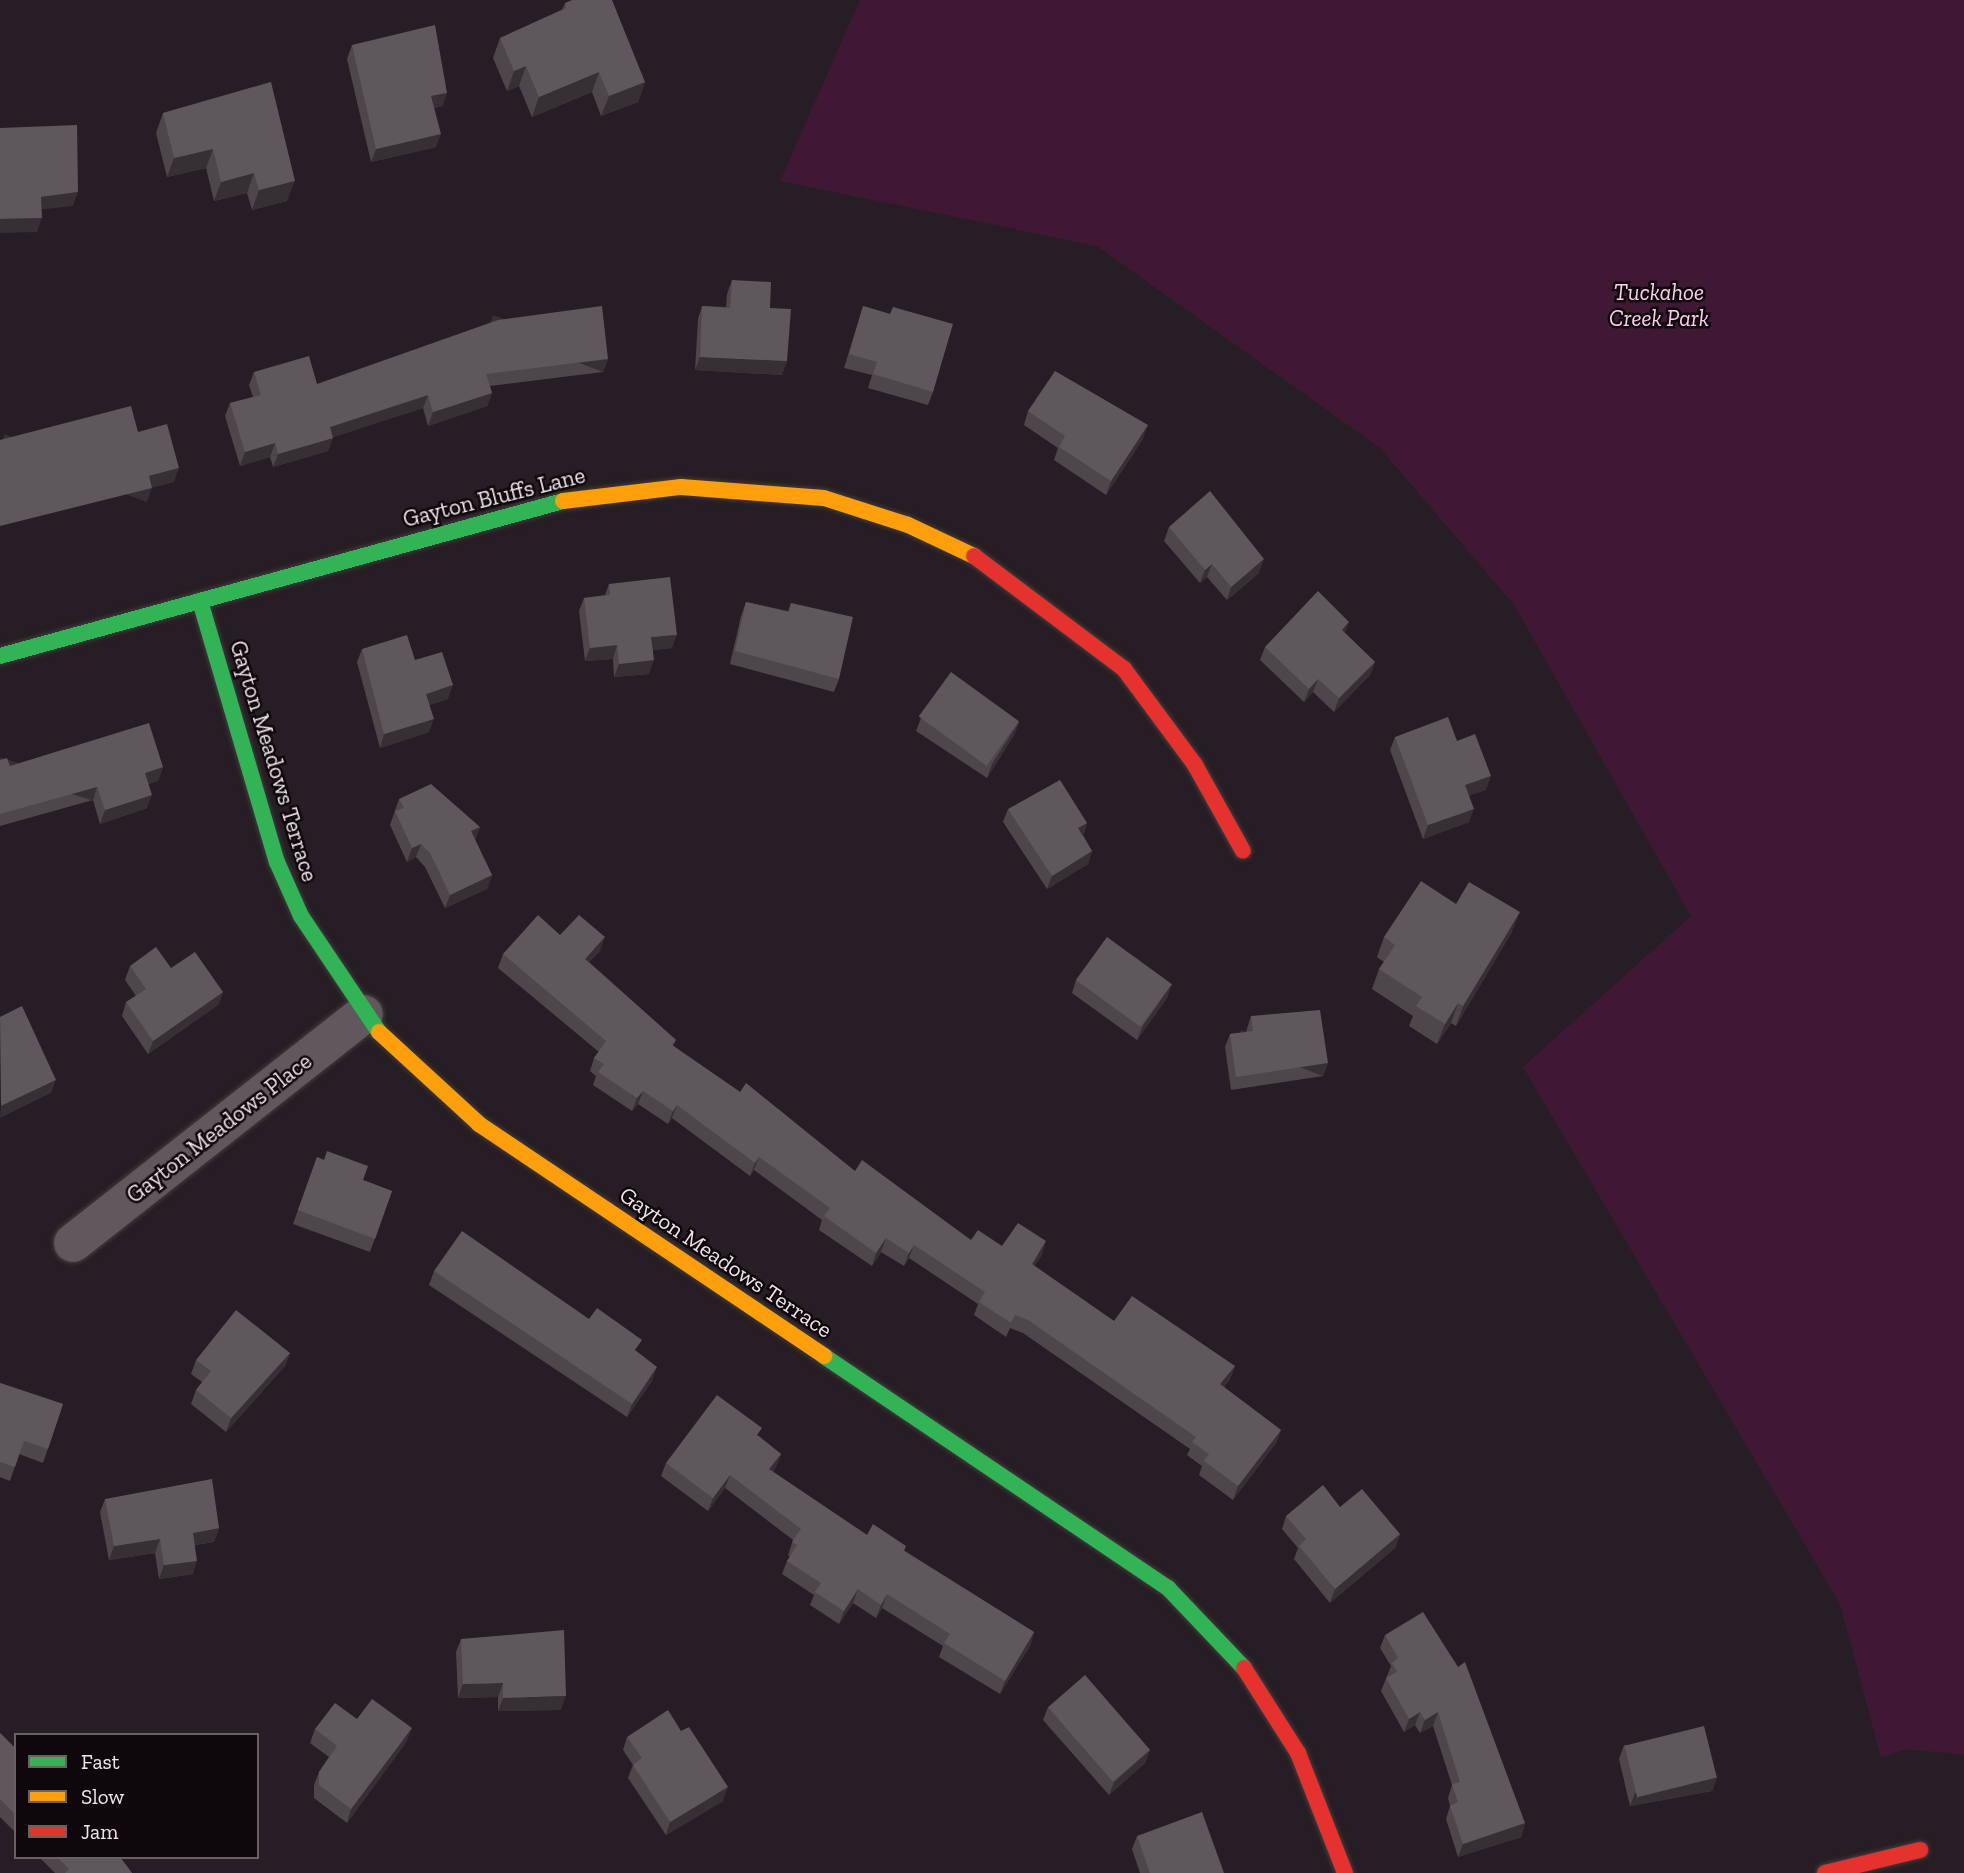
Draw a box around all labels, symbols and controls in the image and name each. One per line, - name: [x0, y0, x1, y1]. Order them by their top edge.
- park label: Tuckahoe Creek Park: [1609, 278, 1709, 332]
- street label: Gayton Bluffs Lane: [400, 461, 588, 533]
- street label: Gayton Meadows Terrace: [224, 637, 324, 885]
- street label: Gayton Meadows Place: [121, 1047, 317, 1209]
- street label: Gayton Meadows Terrace: [614, 1180, 838, 1344]
- legend: [14, 1733, 259, 1859]
- text: Fast: [81, 1749, 120, 1774]
- text: Slow: [81, 1784, 124, 1809]
- text: Jam: [81, 1819, 118, 1844]

